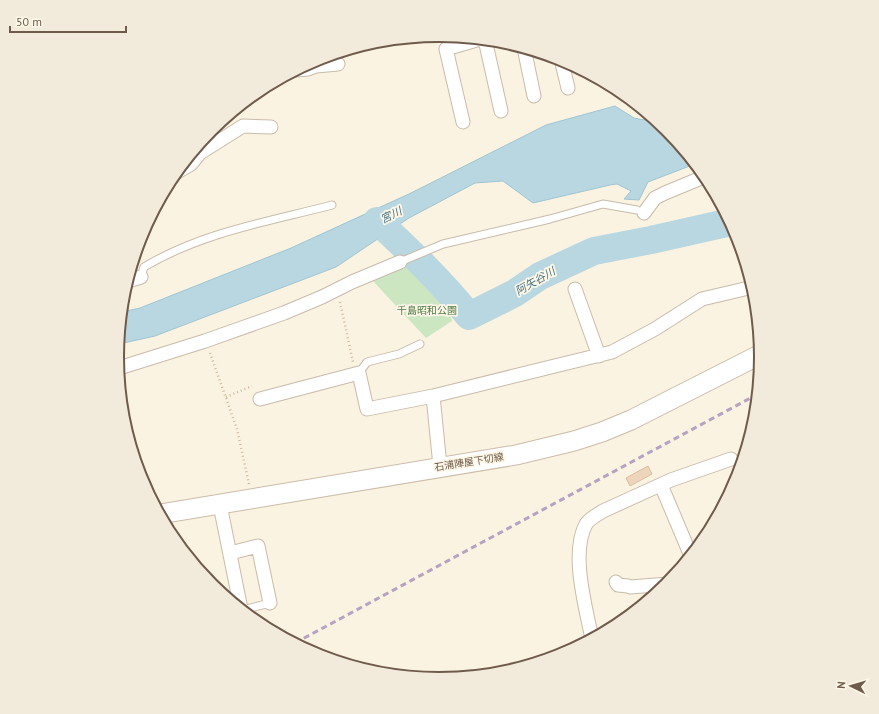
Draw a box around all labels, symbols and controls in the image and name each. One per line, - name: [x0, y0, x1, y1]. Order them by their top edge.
- scale bar: [10, 8, 126, 34]
- text: 50 m: [16, 14, 42, 29]
- water label: 宮川: [378, 203, 405, 226]
- water label: 阿矢谷川: [512, 263, 558, 298]
- park label: 千島昭和公園: [397, 304, 457, 317]
- street label: 石浦陣屋下切線: [433, 450, 505, 474]
- north arrow: [831, 666, 871, 706]
- text: N: [834, 681, 848, 689]

